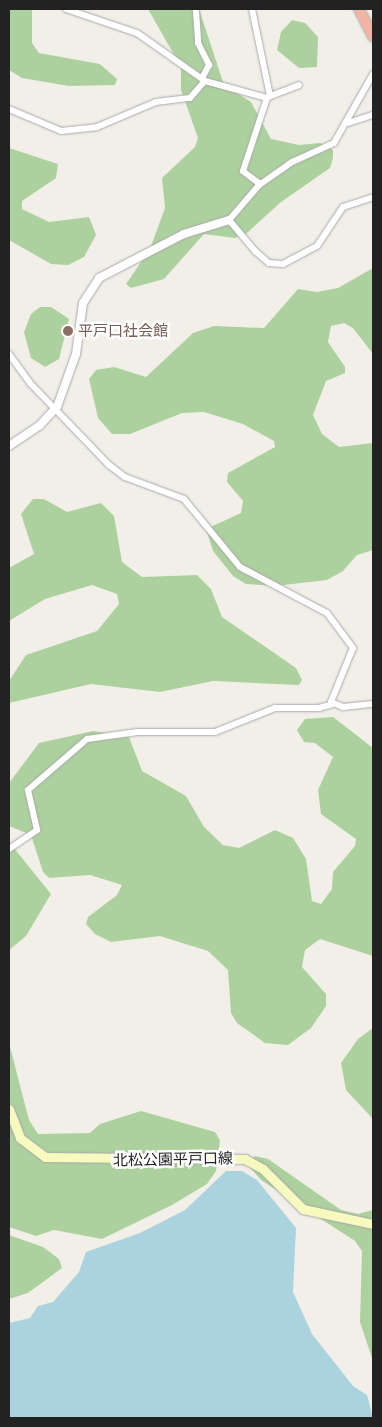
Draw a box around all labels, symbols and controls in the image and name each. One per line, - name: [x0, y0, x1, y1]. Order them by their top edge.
- place label: 平戸口社会館: [78, 322, 168, 340]
- marker: 平戸口社会館: [62, 325, 74, 337]
- street label: 北松公園平戸口線: [113, 1149, 233, 1169]

